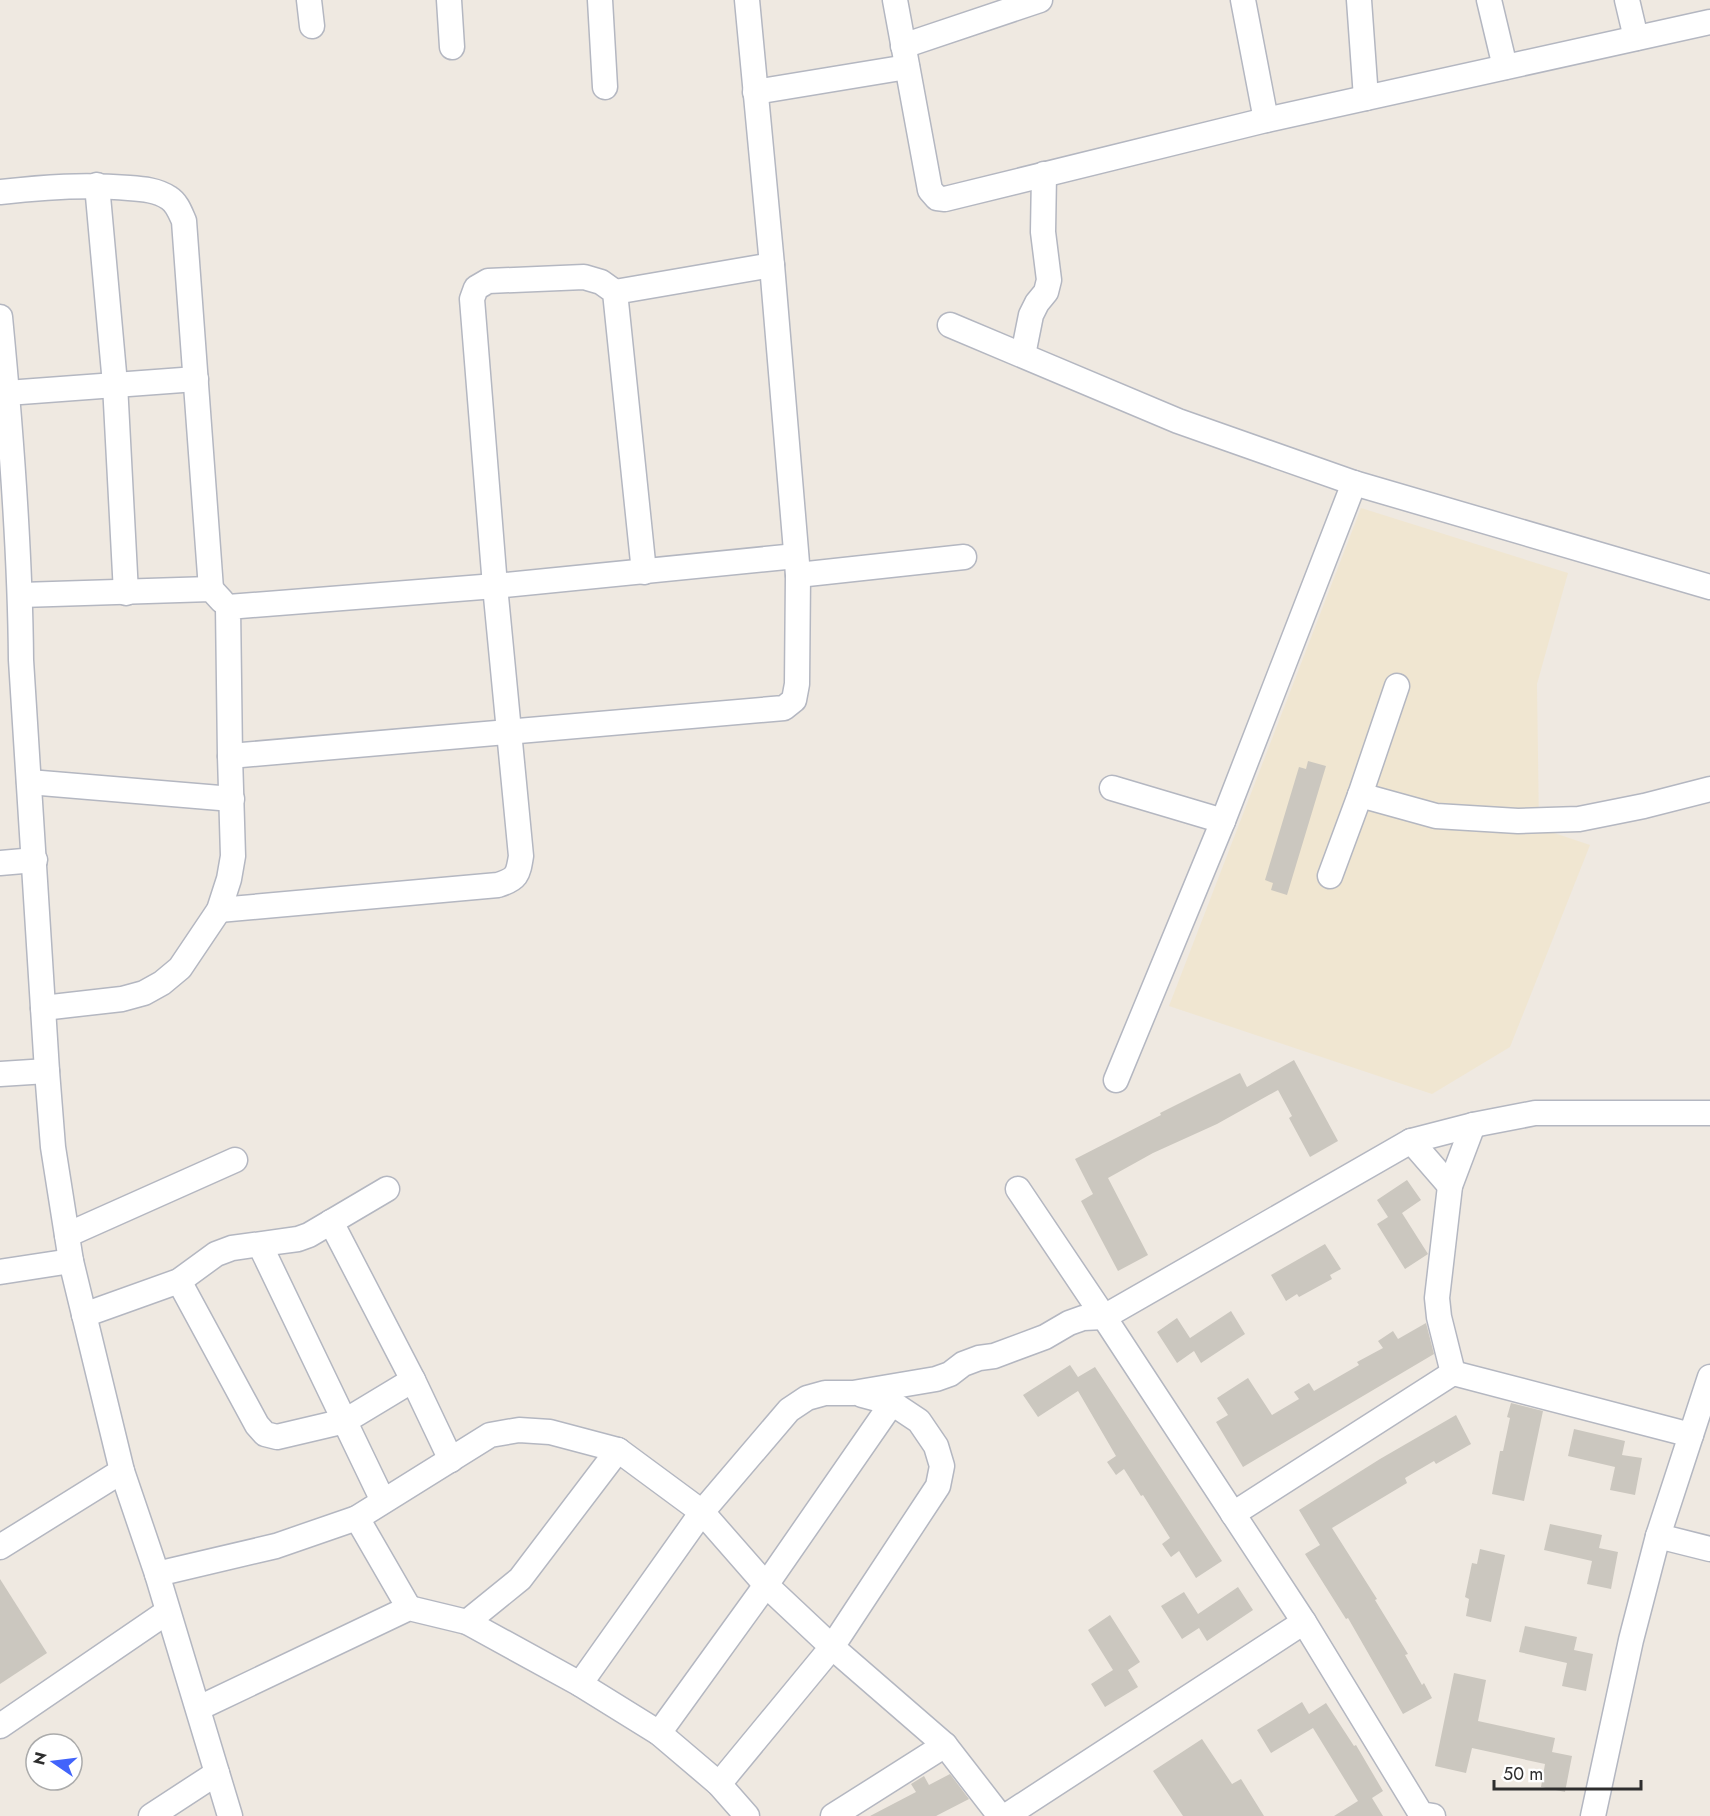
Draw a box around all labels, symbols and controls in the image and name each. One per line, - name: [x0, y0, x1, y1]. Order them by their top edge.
- north arrow: [24, 1732, 84, 1792]
- text: N: [27, 1750, 53, 1767]
- scale bar: [1494, 1753, 1641, 1791]
- text: 50 m: [1503, 1761, 1543, 1787]

